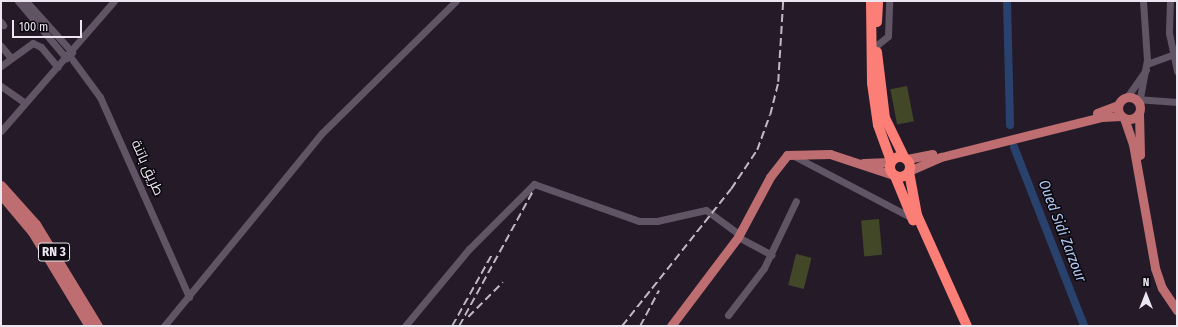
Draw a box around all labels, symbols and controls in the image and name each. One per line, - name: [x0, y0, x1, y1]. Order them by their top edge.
- scale bar: [14, 12, 84, 38]
- text: 100 m: [19, 20, 48, 34]
- street label: طريق باتنة: [127, 138, 167, 198]
- water label: Oued Sidi Zarzour: [1034, 177, 1090, 285]
- road number: RN 3: [38, 241, 70, 263]
- north arrow: [1126, 275, 1166, 315]
- text: N: [1143, 276, 1149, 289]

